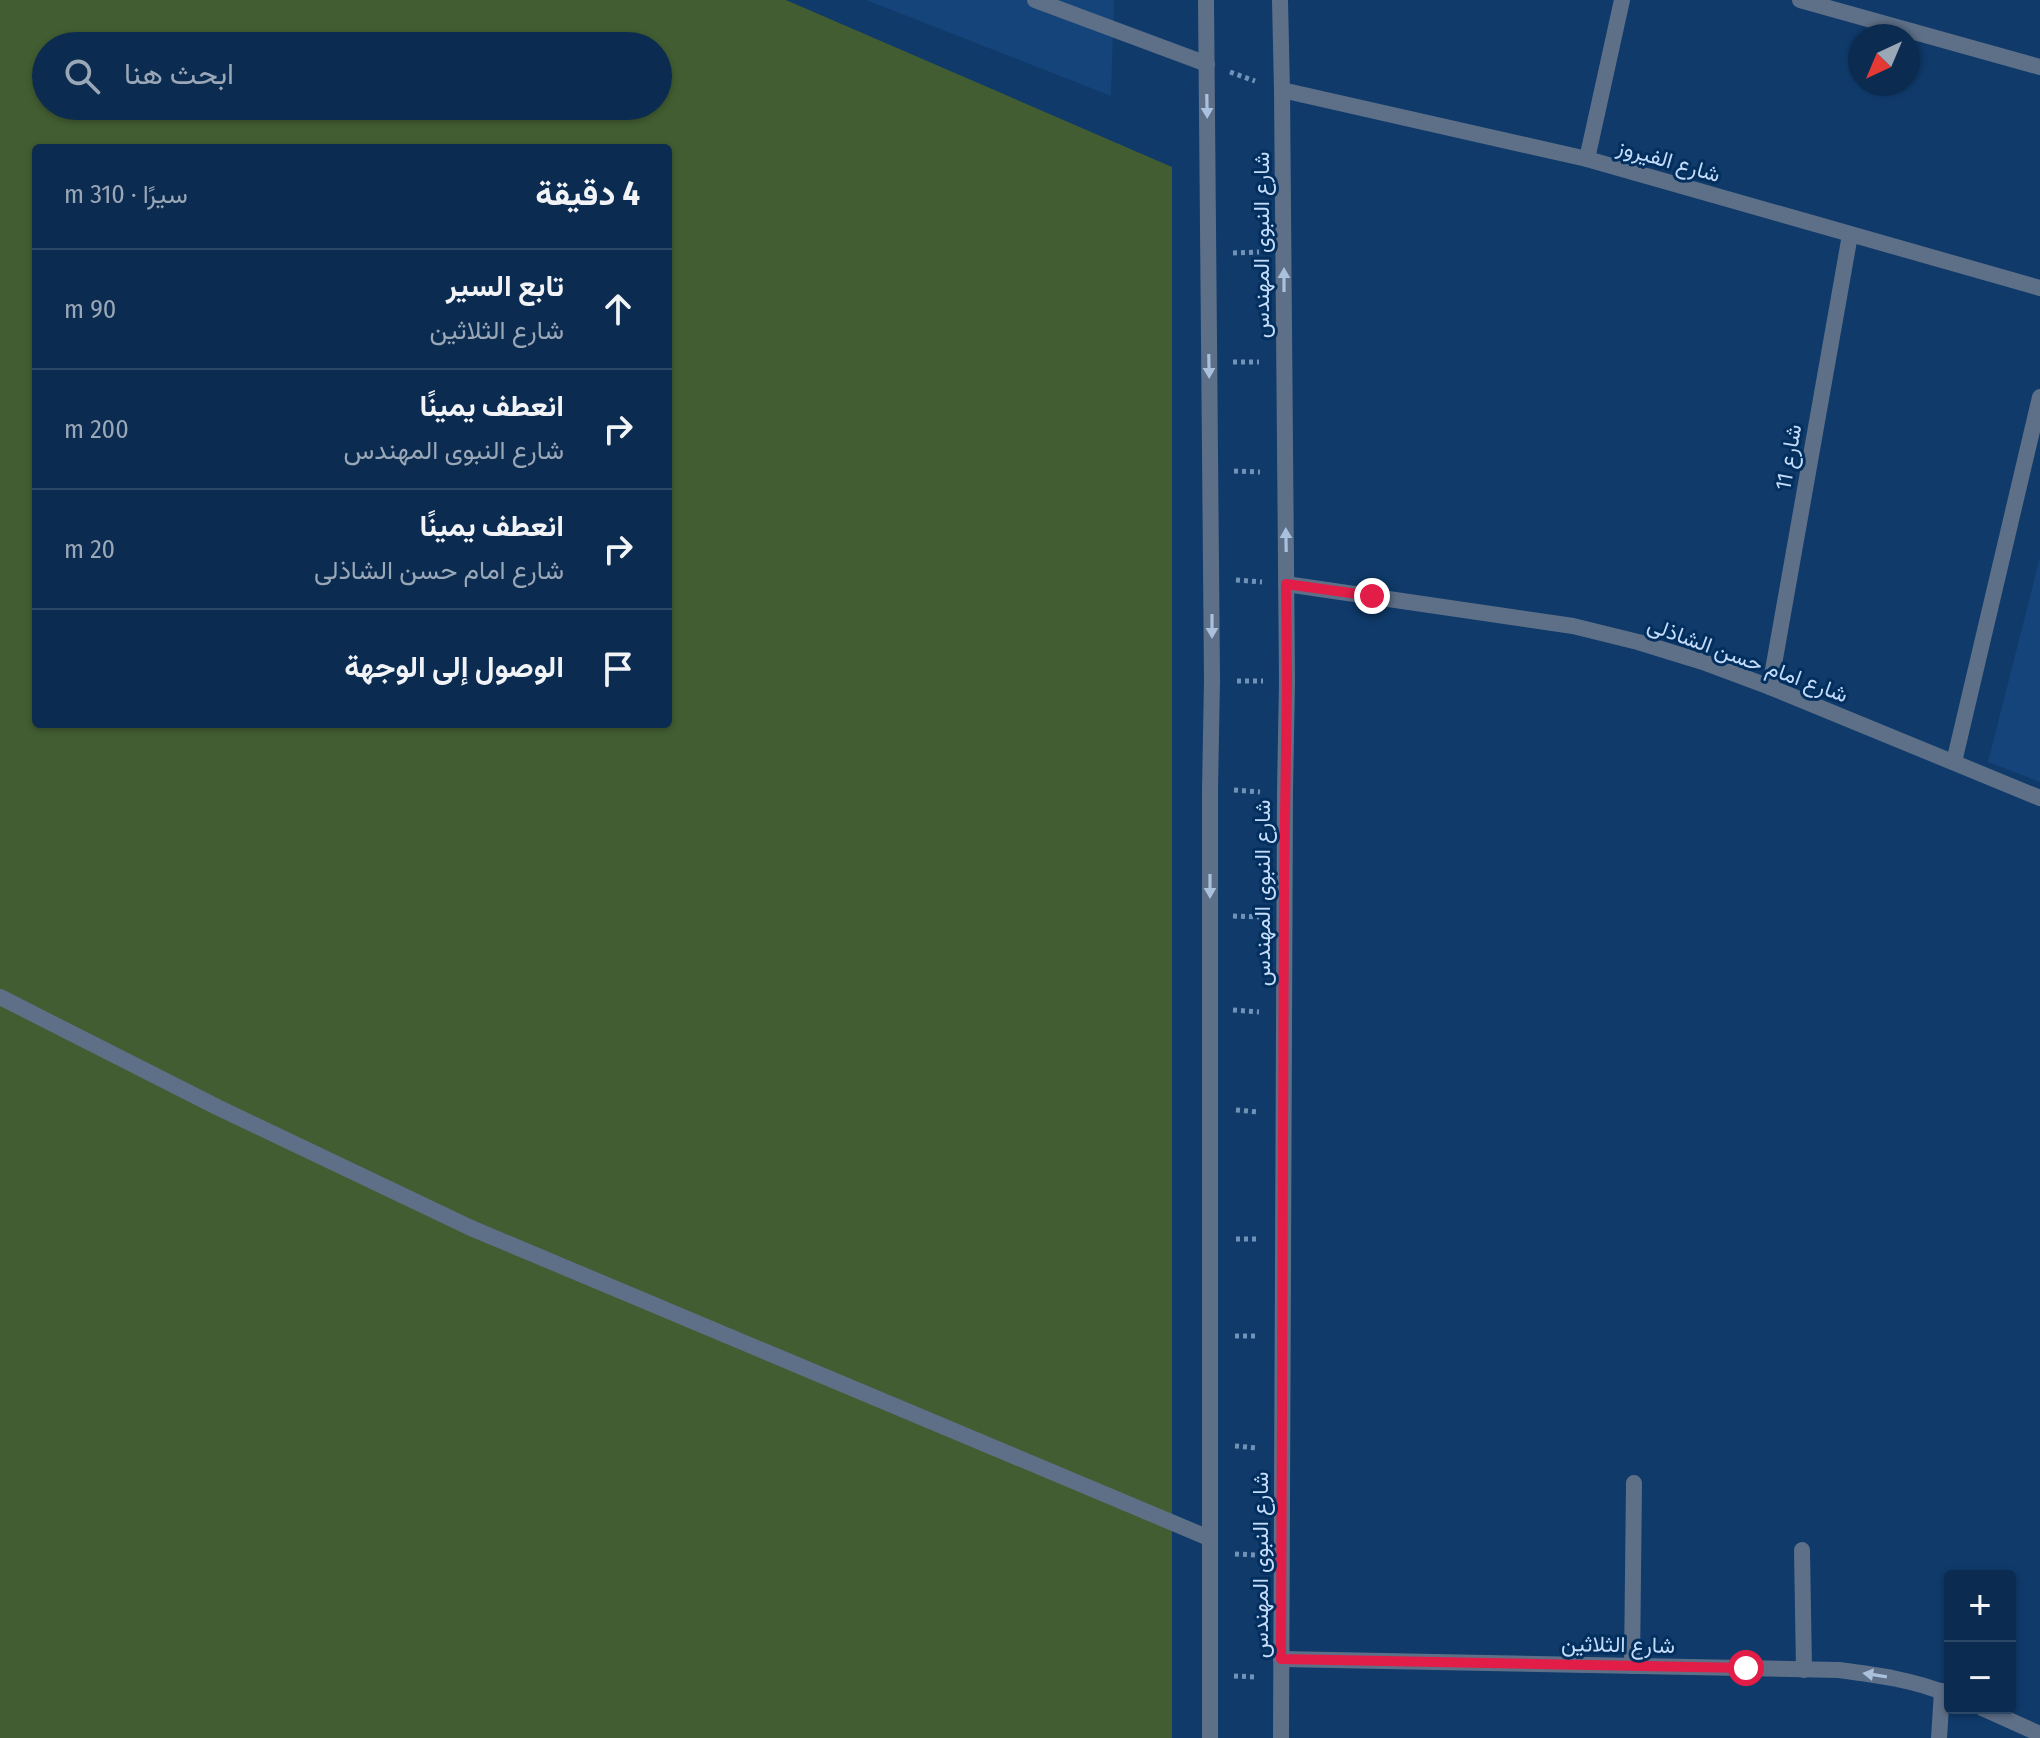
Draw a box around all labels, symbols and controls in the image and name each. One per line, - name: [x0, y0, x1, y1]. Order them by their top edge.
- north arrow: [1848, 24, 1920, 96]
- search box: [32, 32, 672, 120]
- icon: search: [60, 54, 104, 98]
- text: ابحث هنا: [124, 56, 234, 92]
- one-way arrow: [1201, 94, 1213, 119]
- street label: شارع الفيروز: [1613, 133, 1724, 189]
- street label: شارع النبوى المهندس: [1248, 152, 1276, 338]
- text: 4 دقيقة: [535, 173, 640, 214]
- text: سيرًا · 310 m: [64, 179, 188, 210]
- one-way arrow: [1278, 267, 1290, 292]
- text: تابع السير: [446, 268, 564, 304]
- icon: ahead: [596, 287, 640, 331]
- text: 90 m: [64, 294, 116, 325]
- text: شارع الثلاثين: [429, 315, 564, 346]
- one-way arrow: [1202, 354, 1215, 379]
- text: انعطف يمينًا: [419, 388, 564, 424]
- icon: right: [596, 407, 640, 451]
- text: 200 m: [64, 414, 129, 445]
- street label: شارع 11: [1769, 422, 1809, 492]
- text: شارع النبوى المهندس: [344, 435, 564, 466]
- text: انعطف يمينًا: [419, 508, 564, 544]
- icon: right: [596, 527, 640, 571]
- one-way arrow: [1280, 527, 1292, 552]
- text: 20 m: [64, 534, 115, 565]
- text: شارع امام حسن الشاذلى: [314, 555, 564, 586]
- route end: [1354, 578, 1390, 614]
- street label: شارع امام حسن الشاذلى: [1643, 611, 1852, 709]
- one-way arrow: [1206, 614, 1218, 639]
- icon: arrive: [596, 647, 640, 691]
- text: الوصول إلى الوجهة: [344, 649, 564, 685]
- street label: شارع النبوى المهندس: [1249, 800, 1277, 986]
- one-way arrow: [1204, 874, 1216, 899]
- street label: شارع النبوى المهندس: [1247, 1472, 1275, 1658]
- map controls: [1944, 1570, 2016, 1714]
- button: +: [1944, 1570, 2016, 1642]
- street label: شارع الثلاثين: [1561, 1630, 1675, 1660]
- button: −: [1944, 1642, 2016, 1714]
- route start: [1728, 1650, 1764, 1686]
- one-way arrow: [1862, 1668, 1887, 1681]

